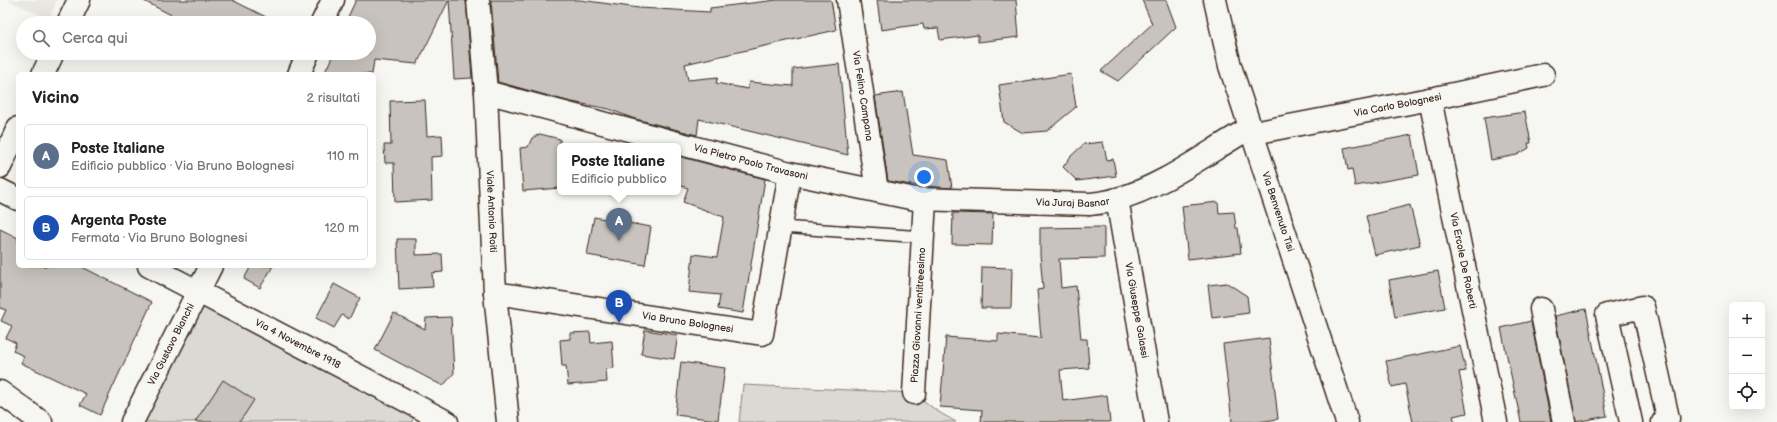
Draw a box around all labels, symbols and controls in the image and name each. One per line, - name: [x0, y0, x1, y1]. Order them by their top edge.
- search box: [16, 16, 376, 60]
- icon: search: [30, 27, 52, 49]
- text: Cerca qui: [62, 29, 128, 48]
- street label: Via Felino Campana: [850, 50, 875, 142]
- text: Vicino: [32, 88, 79, 108]
- text: 2 risultati: [307, 90, 360, 106]
- street label: Via Carlo Bolognesi: [1353, 91, 1443, 120]
- text: Poste Italiane: [71, 139, 165, 158]
- street label: Via Pietro Paolo Travasoni: [692, 142, 809, 183]
- popup: [557, 143, 681, 195]
- text: A: [42, 148, 50, 164]
- text: 110 m: [327, 148, 359, 164]
- text: Poste Italiane: [571, 152, 665, 171]
- text: Edificio pubblico · Via Bruno Bolognesi: [71, 158, 294, 174]
- your location: [914, 167, 934, 187]
- street label: Viale Antonio Roiti: [484, 170, 499, 253]
- street label: Via Benvenuto Tisi: [1259, 170, 1297, 253]
- text: Edificio pubblico: [571, 171, 667, 187]
- street label: Via Juraj Basnar: [1036, 195, 1111, 210]
- pin: A: [606, 208, 632, 241]
- text: Argenta Poste: [71, 211, 167, 230]
- street label: Via Ercole De Roberti: [1447, 211, 1479, 310]
- text: B: [41, 220, 51, 236]
- text: 120 m: [324, 220, 359, 236]
- text: Fermata · Via Bruno Bolognesi: [71, 230, 247, 246]
- street label: Piazza Giovanni ventitreesimo: [909, 247, 928, 383]
- street label: Via Giuseppe Galassi: [1122, 262, 1151, 359]
- pin: B: [606, 290, 632, 323]
- street label: Via Gustavo Bianchi: [146, 301, 197, 387]
- map controls: [1729, 302, 1765, 410]
- button: +: [1729, 302, 1765, 338]
- street label: Via Bruno Bolognesi: [641, 310, 734, 336]
- street label: Via 4 Novembre 1918: [253, 317, 343, 371]
- button: −: [1729, 338, 1765, 374]
- button: locate: [1729, 374, 1765, 410]

